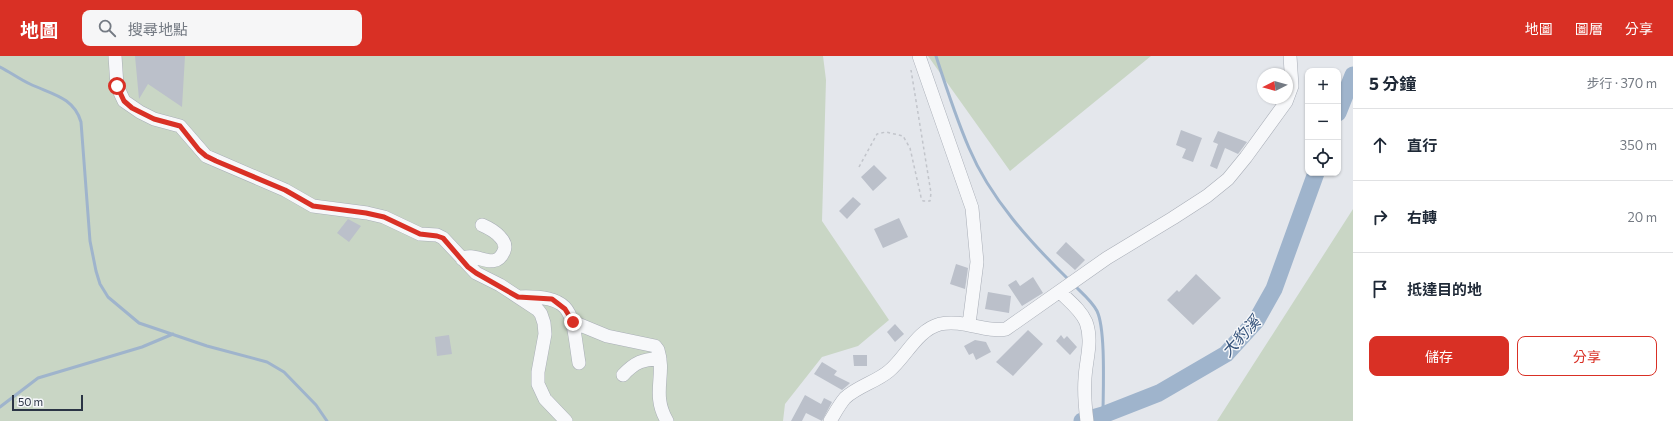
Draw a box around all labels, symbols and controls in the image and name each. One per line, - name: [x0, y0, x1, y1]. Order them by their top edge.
- search box: [82, 10, 362, 46]
- icon: search: [96, 17, 118, 39]
- text: 地圖: [20, 18, 58, 41]
- text: 搜尋地點: [128, 20, 188, 38]
- text: 地圖: [1525, 20, 1553, 37]
- text: 圖層: [1575, 20, 1603, 37]
- text: 分享: [1625, 20, 1653, 37]
- north arrow: [1257, 68, 1293, 104]
- map controls: [1305, 68, 1341, 176]
- button: +: [1305, 68, 1341, 104]
- text: 5 分鐘: [1369, 73, 1416, 94]
- text: 步行 · 370 m: [1586, 75, 1657, 91]
- route start: [108, 77, 126, 95]
- button: −: [1305, 104, 1341, 140]
- icon: ahead: [1369, 134, 1391, 156]
- text: 直行: [1407, 136, 1437, 154]
- text: 350 m: [1620, 137, 1657, 153]
- button: locate: [1305, 140, 1341, 176]
- icon: right: [1369, 206, 1391, 228]
- text: 右轉: [1407, 208, 1437, 226]
- text: 20 m: [1628, 209, 1657, 225]
- icon: arrive: [1369, 278, 1391, 300]
- text: 抵達目的地: [1407, 280, 1482, 298]
- water label: 大豹溪: [1217, 311, 1265, 360]
- route end: [564, 313, 582, 331]
- button: 儲存: [1369, 336, 1509, 376]
- button: 分享: [1517, 336, 1657, 376]
- scale bar: [12, 393, 83, 412]
- text: 50 m: [18, 395, 43, 408]

